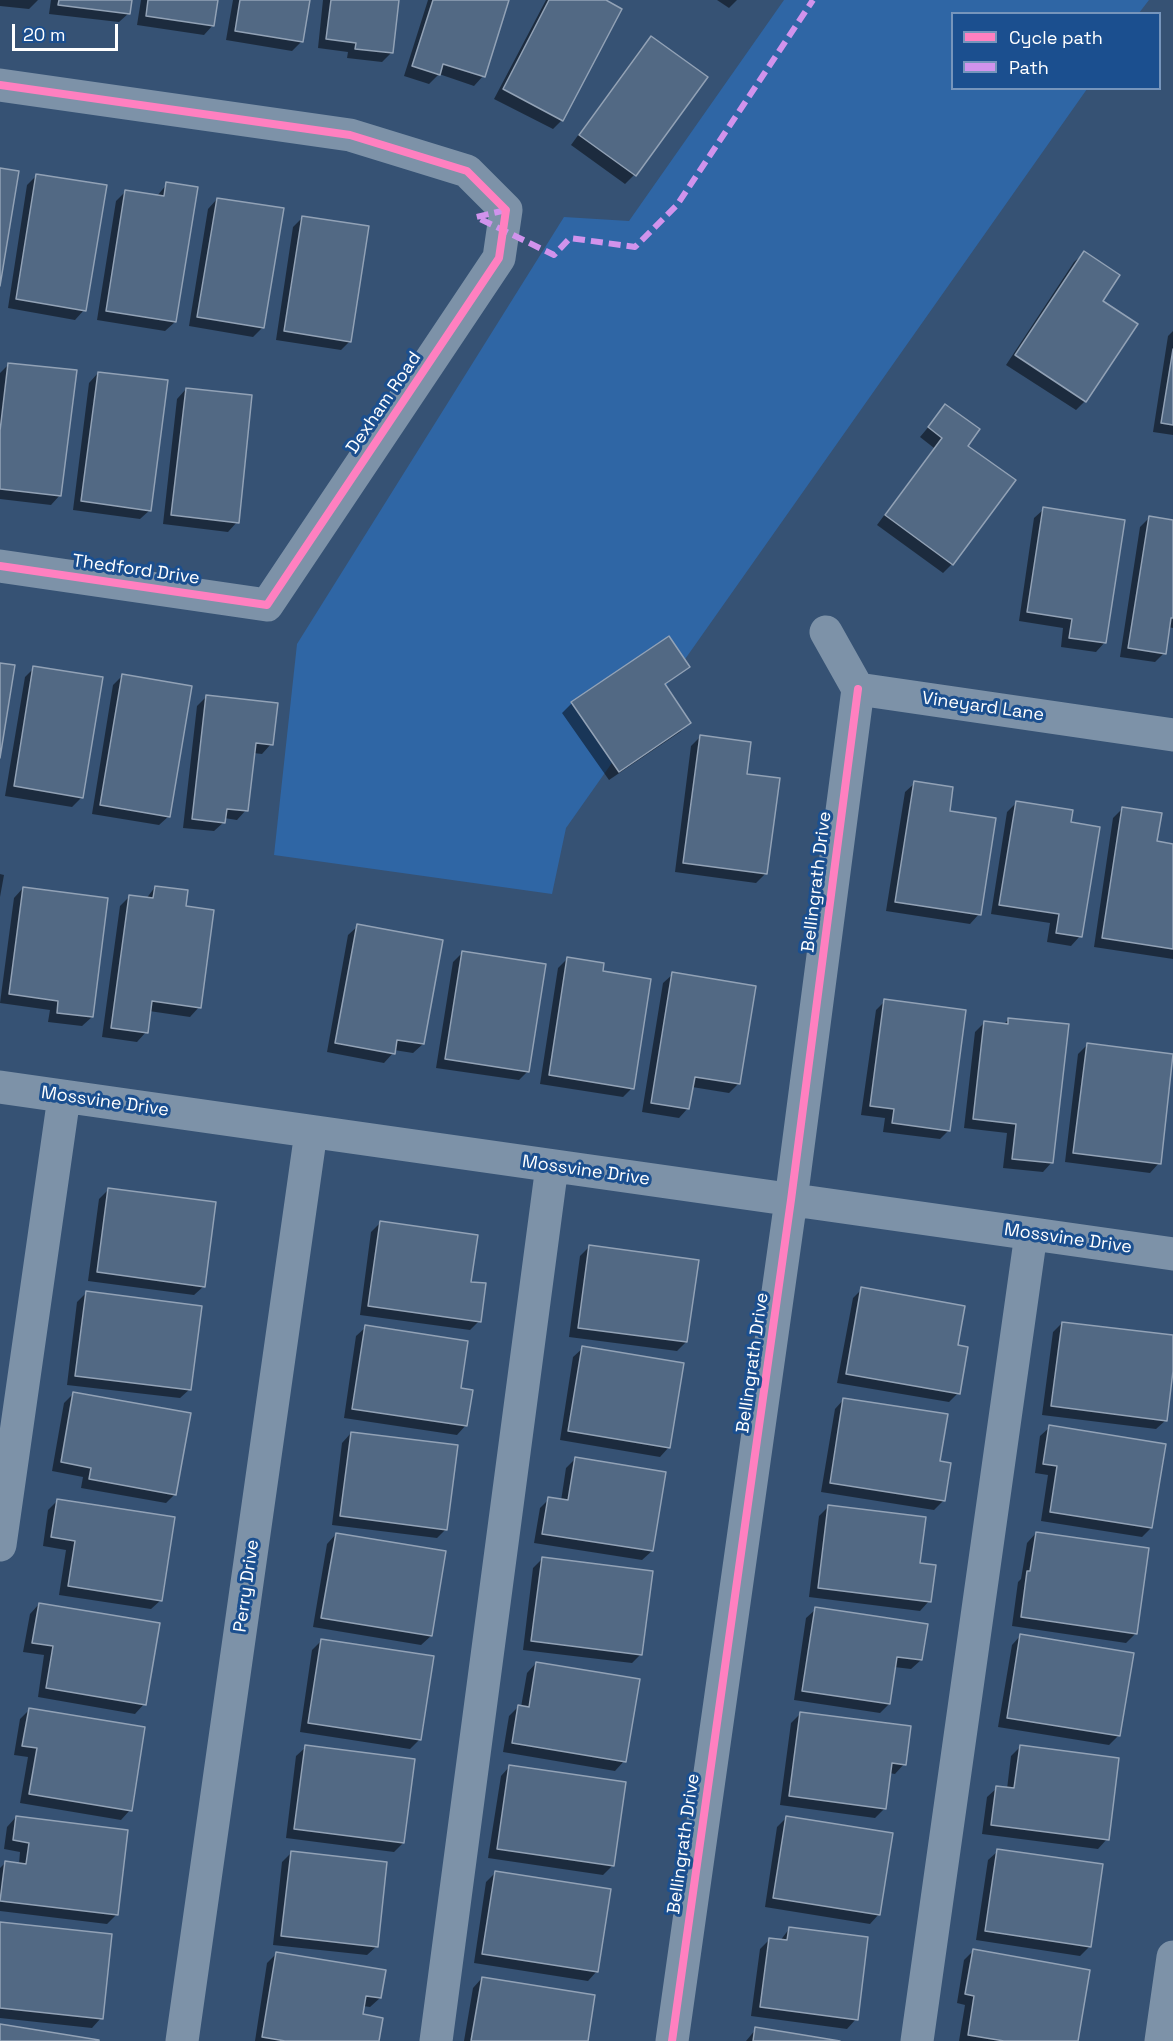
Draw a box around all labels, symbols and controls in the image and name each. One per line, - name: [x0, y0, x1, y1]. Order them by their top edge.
- scale bar: [15, 12, 122, 50]
- legend: [951, 12, 1161, 90]
- text: 20 m: [23, 23, 66, 46]
- text: Cycle path: [1009, 26, 1103, 49]
- text: Path: [1009, 56, 1049, 79]
- street label: Dexham Road: [342, 348, 426, 458]
- street label: Thedford Drive: [71, 550, 201, 590]
- street label: Vineyard Lane: [921, 688, 1045, 726]
- street label: Bellingrath Drive: [798, 810, 836, 954]
- street label: Mossvine Drive: [40, 1082, 170, 1122]
- street label: Mossvine Drive: [521, 1151, 651, 1191]
- street label: Mossvine Drive: [1003, 1219, 1133, 1259]
- street label: Bellingrath Drive: [732, 1291, 774, 1435]
- street label: Perry Drive: [230, 1538, 264, 1634]
- street label: Bellingrath Drive: [663, 1772, 705, 1916]

